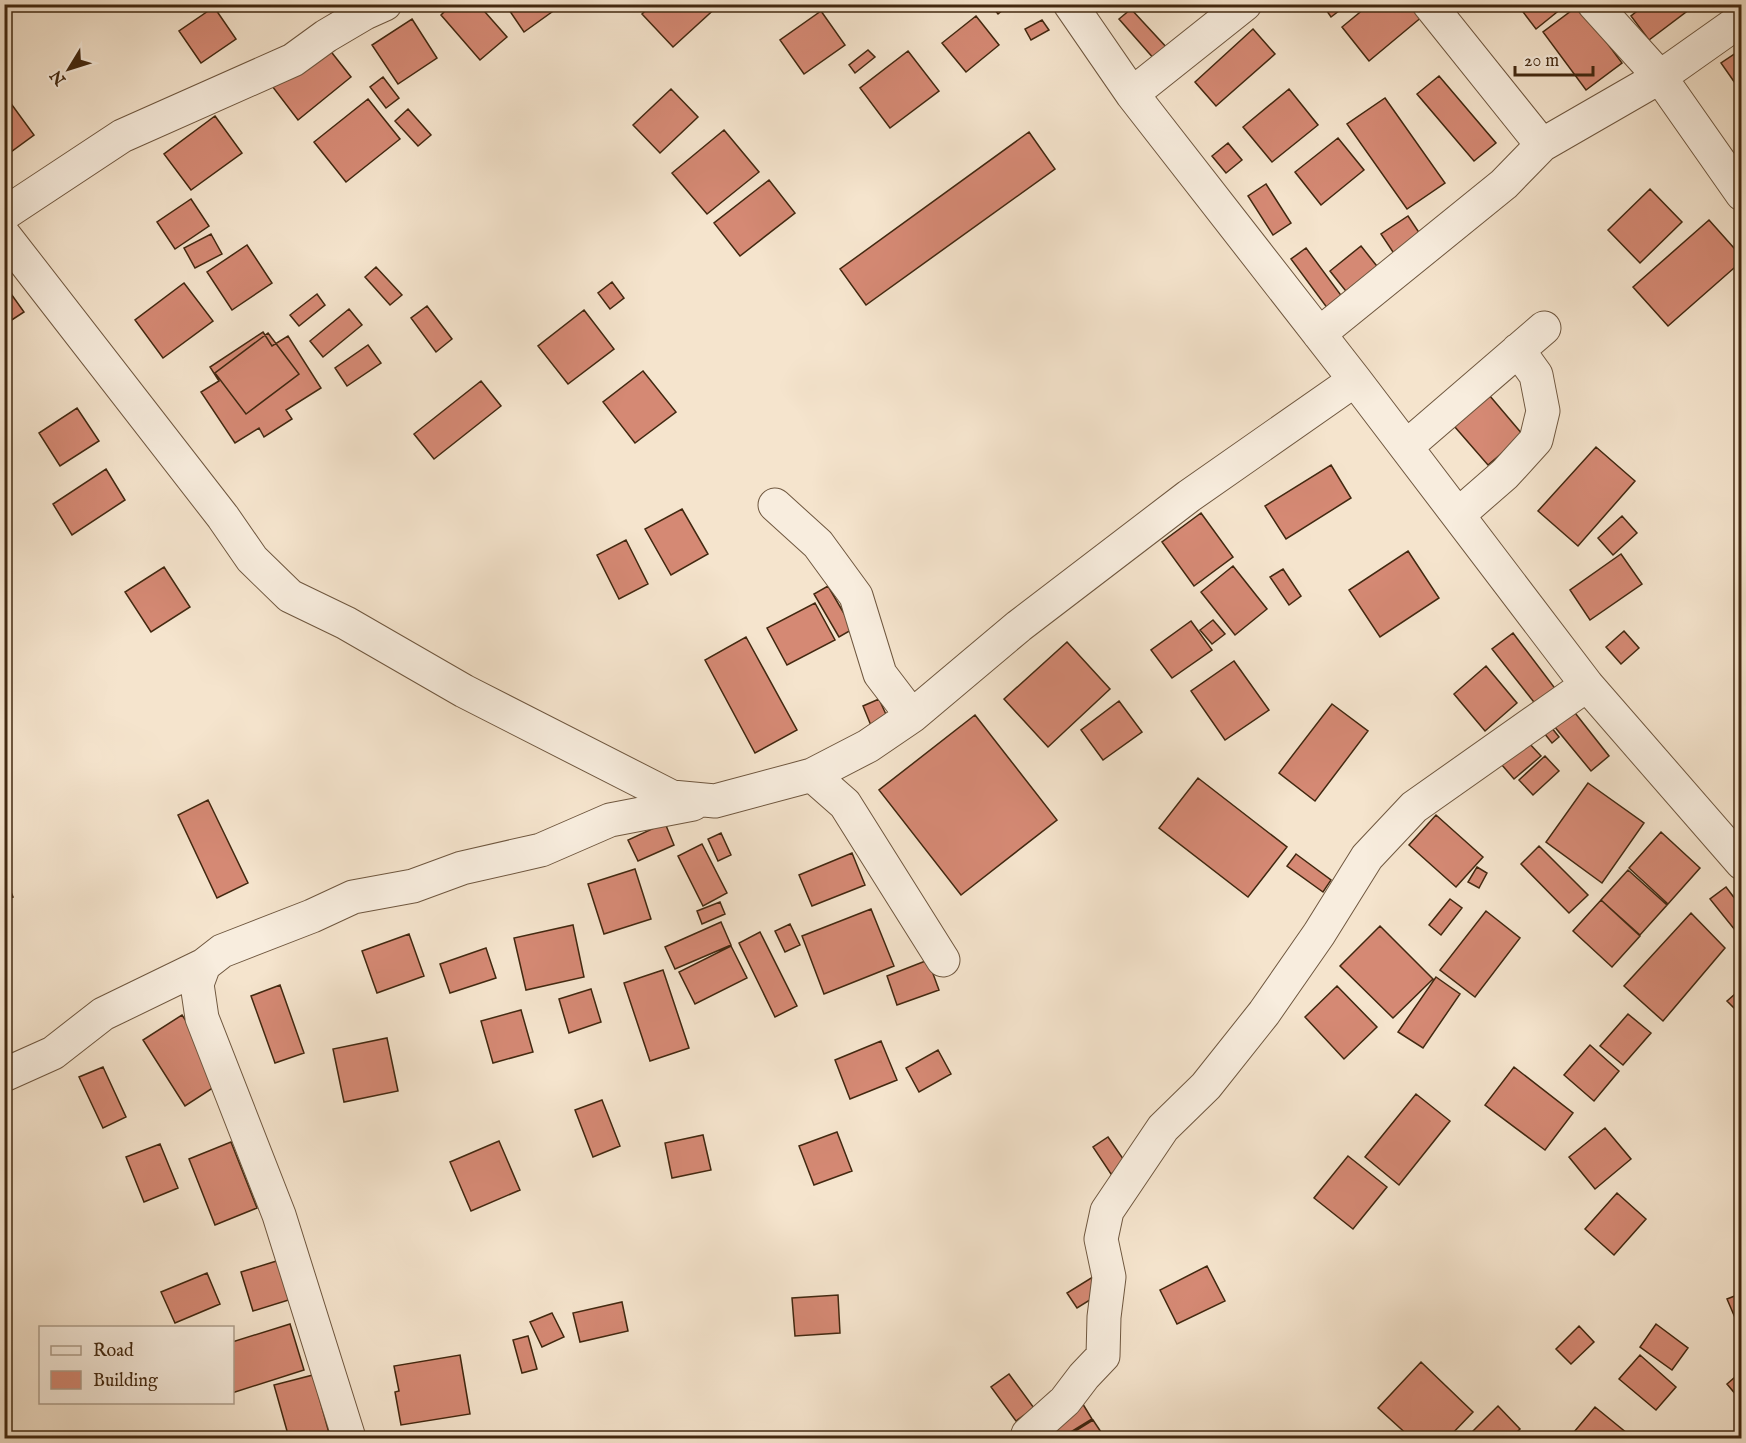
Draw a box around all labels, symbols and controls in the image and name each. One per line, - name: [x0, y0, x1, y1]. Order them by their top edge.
- north arrow: [39, 39, 99, 99]
- scale bar: [1515, 39, 1593, 77]
- text: 20 m: [1524, 50, 1559, 73]
- text: N: [47, 65, 72, 89]
- legend: [39, 1326, 234, 1404]
- text: Road: [93, 1340, 134, 1363]
- text: Building: [93, 1370, 158, 1393]

